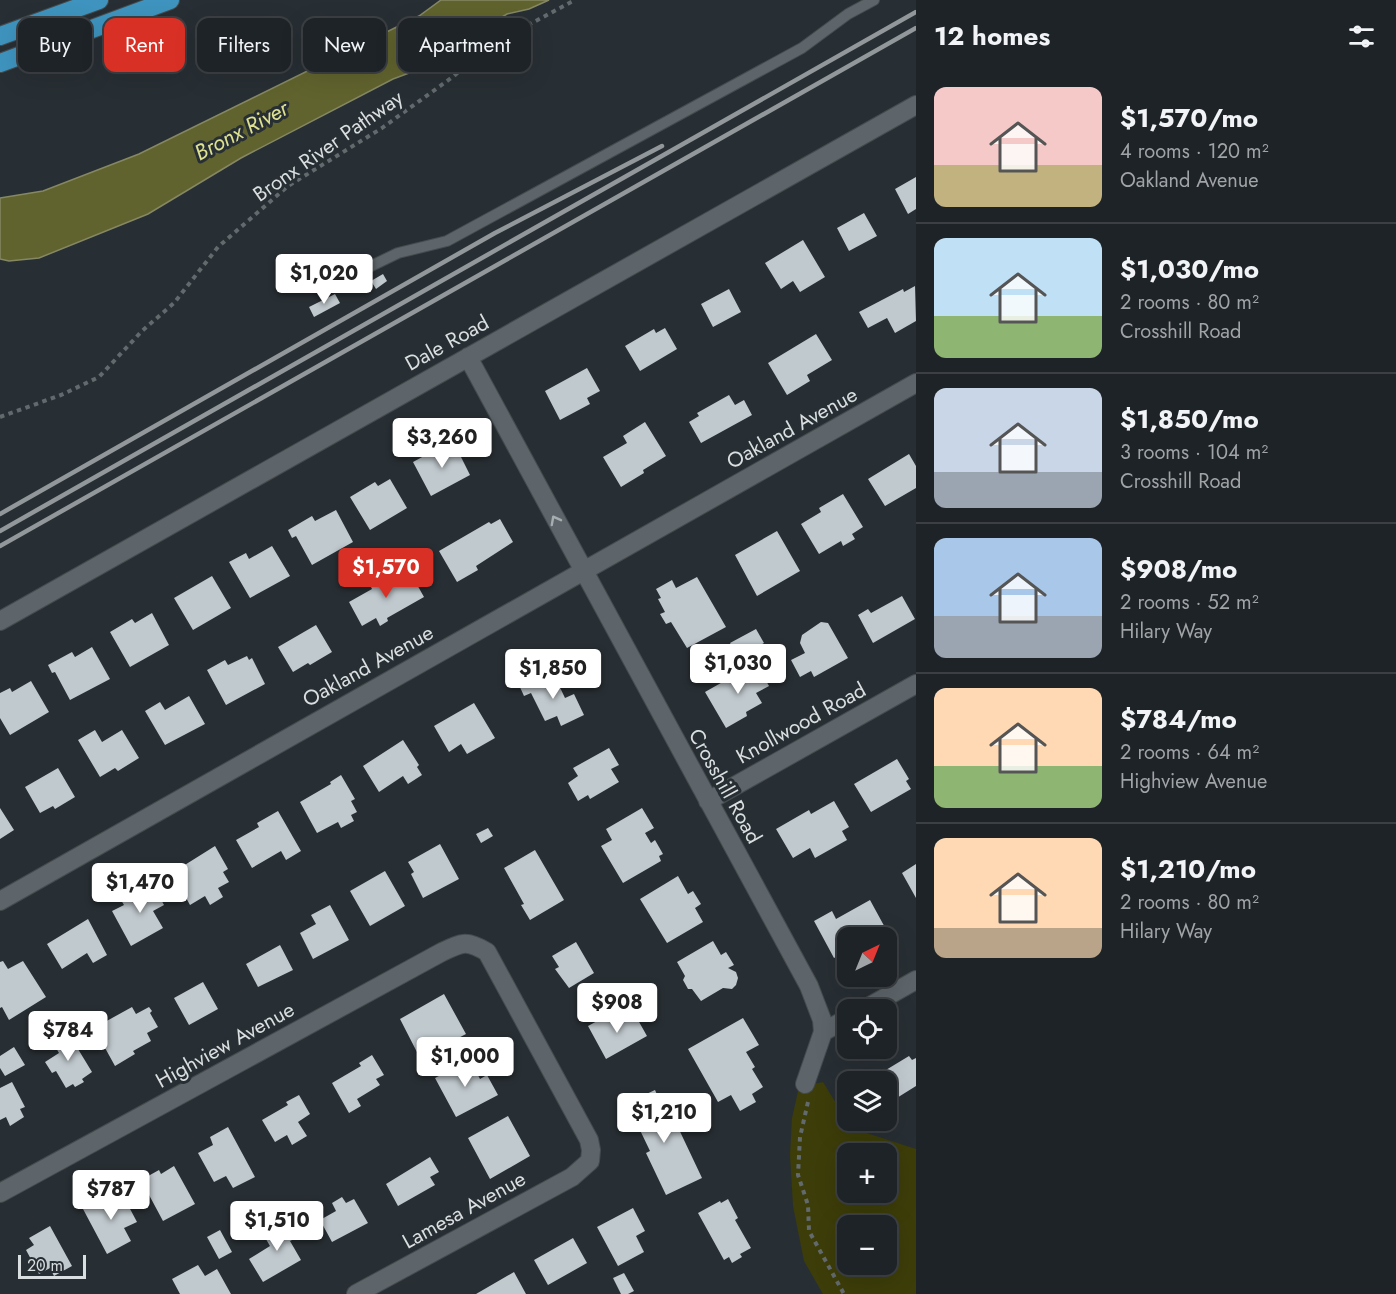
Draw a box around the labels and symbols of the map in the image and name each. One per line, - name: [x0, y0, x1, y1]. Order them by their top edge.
- street label: Bronx River Pathway: [247, 82, 410, 209]
- water label: Bronx River: [188, 91, 295, 168]
- pin: $1,020: [275, 254, 373, 305]
- street label: Dale Road: [400, 308, 494, 378]
- street label: Oakland Avenue: [721, 380, 863, 476]
- pin: $3,260: [393, 418, 491, 469]
- one-way arrow: [551, 515, 562, 526]
- pin: $1,570: [337, 548, 435, 599]
- street label: Oakland Avenue: [297, 618, 439, 714]
- pin: $1,030: [689, 644, 787, 695]
- pin: $1,850: [504, 649, 602, 700]
- street label: Knollwood Road: [731, 675, 871, 771]
- street label: Crosshill Road: [681, 723, 769, 849]
- pin: $1,470: [91, 863, 189, 914]
- north arrow: [837, 927, 897, 987]
- pin: $908: [581, 983, 653, 1034]
- street label: Highview Avenue: [150, 994, 300, 1096]
- pin: $784: [32, 1011, 104, 1062]
- pin: $1,000: [416, 1037, 514, 1088]
- pin: $1,210: [615, 1093, 713, 1144]
- street label: Lamesa Avenue: [397, 1164, 531, 1256]
- pin: $787: [75, 1170, 147, 1221]
- pin: $1,510: [228, 1201, 326, 1252]
- scale bar: [18, 1252, 86, 1280]

